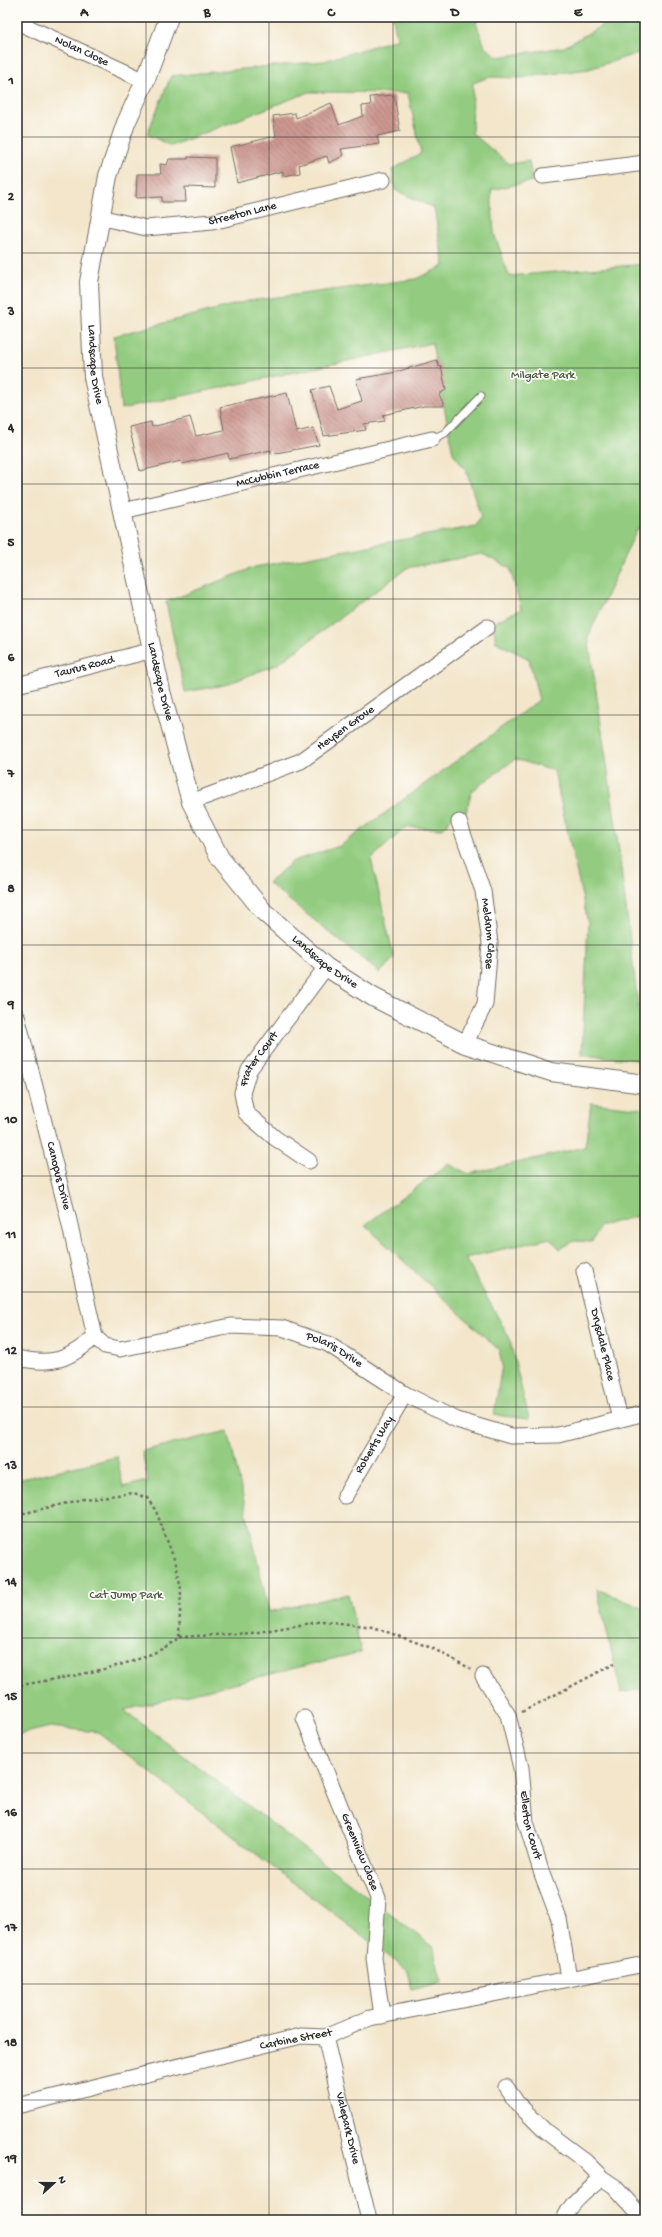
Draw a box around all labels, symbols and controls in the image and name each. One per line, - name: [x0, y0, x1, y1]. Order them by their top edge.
- text: A: [79, 6, 89, 21]
- text: B: [203, 6, 212, 21]
- text: C: [326, 6, 336, 21]
- text: D: [450, 6, 460, 21]
- text: E: [574, 6, 583, 21]
- street label: Nolan Close: [52, 33, 111, 71]
- text: 1: [7, 74, 14, 89]
- text: 2: [8, 190, 15, 205]
- street label: Streeton Lane: [208, 199, 279, 229]
- text: 3: [7, 305, 15, 320]
- street label: Landscape Drive: [84, 324, 106, 406]
- park label: Milgate Park: [511, 369, 577, 383]
- text: 4: [7, 421, 15, 436]
- street label: McCubbin Terrace: [235, 458, 321, 491]
- text: 5: [8, 536, 15, 551]
- street label: Landscape Drive: [144, 641, 176, 723]
- text: 6: [8, 651, 15, 666]
- street label: Taurus Road: [53, 653, 117, 682]
- street label: Heysen Grove: [315, 703, 378, 754]
- text: 7: [7, 767, 16, 782]
- text: 8: [7, 882, 15, 897]
- street label: Meldrum Close: [477, 897, 497, 971]
- street label: Landscape Drive: [288, 932, 361, 993]
- text: 9: [7, 998, 15, 1013]
- street label: Frater Court: [237, 1028, 283, 1089]
- text: 10: [4, 1113, 18, 1128]
- street label: Canopus Drive: [42, 1140, 73, 1212]
- text: 11: [5, 1228, 16, 1243]
- street label: Drysdale Place: [586, 1306, 618, 1383]
- street label: Polaris Drive: [303, 1329, 365, 1372]
- text: 12: [4, 1344, 17, 1359]
- street label: Roberts Way: [353, 1414, 397, 1476]
- text: 13: [4, 1459, 17, 1474]
- text: 14: [4, 1575, 18, 1590]
- park label: Cat Jump Park: [89, 1589, 164, 1603]
- text: 15: [4, 1690, 17, 1705]
- street label: Ellerton Court: [516, 1790, 545, 1862]
- text: 16: [4, 1806, 17, 1821]
- street label: Greenview Close: [337, 1811, 382, 1894]
- text: 17: [4, 1921, 18, 1936]
- street label: Carbine Street: [259, 2026, 334, 2054]
- text: 18: [4, 2036, 17, 2051]
- street label: Valepark Drive: [331, 2090, 363, 2167]
- text: 19: [4, 2152, 17, 2167]
- north arrow: [34, 2163, 74, 2203]
- text: N: [55, 2175, 68, 2186]

